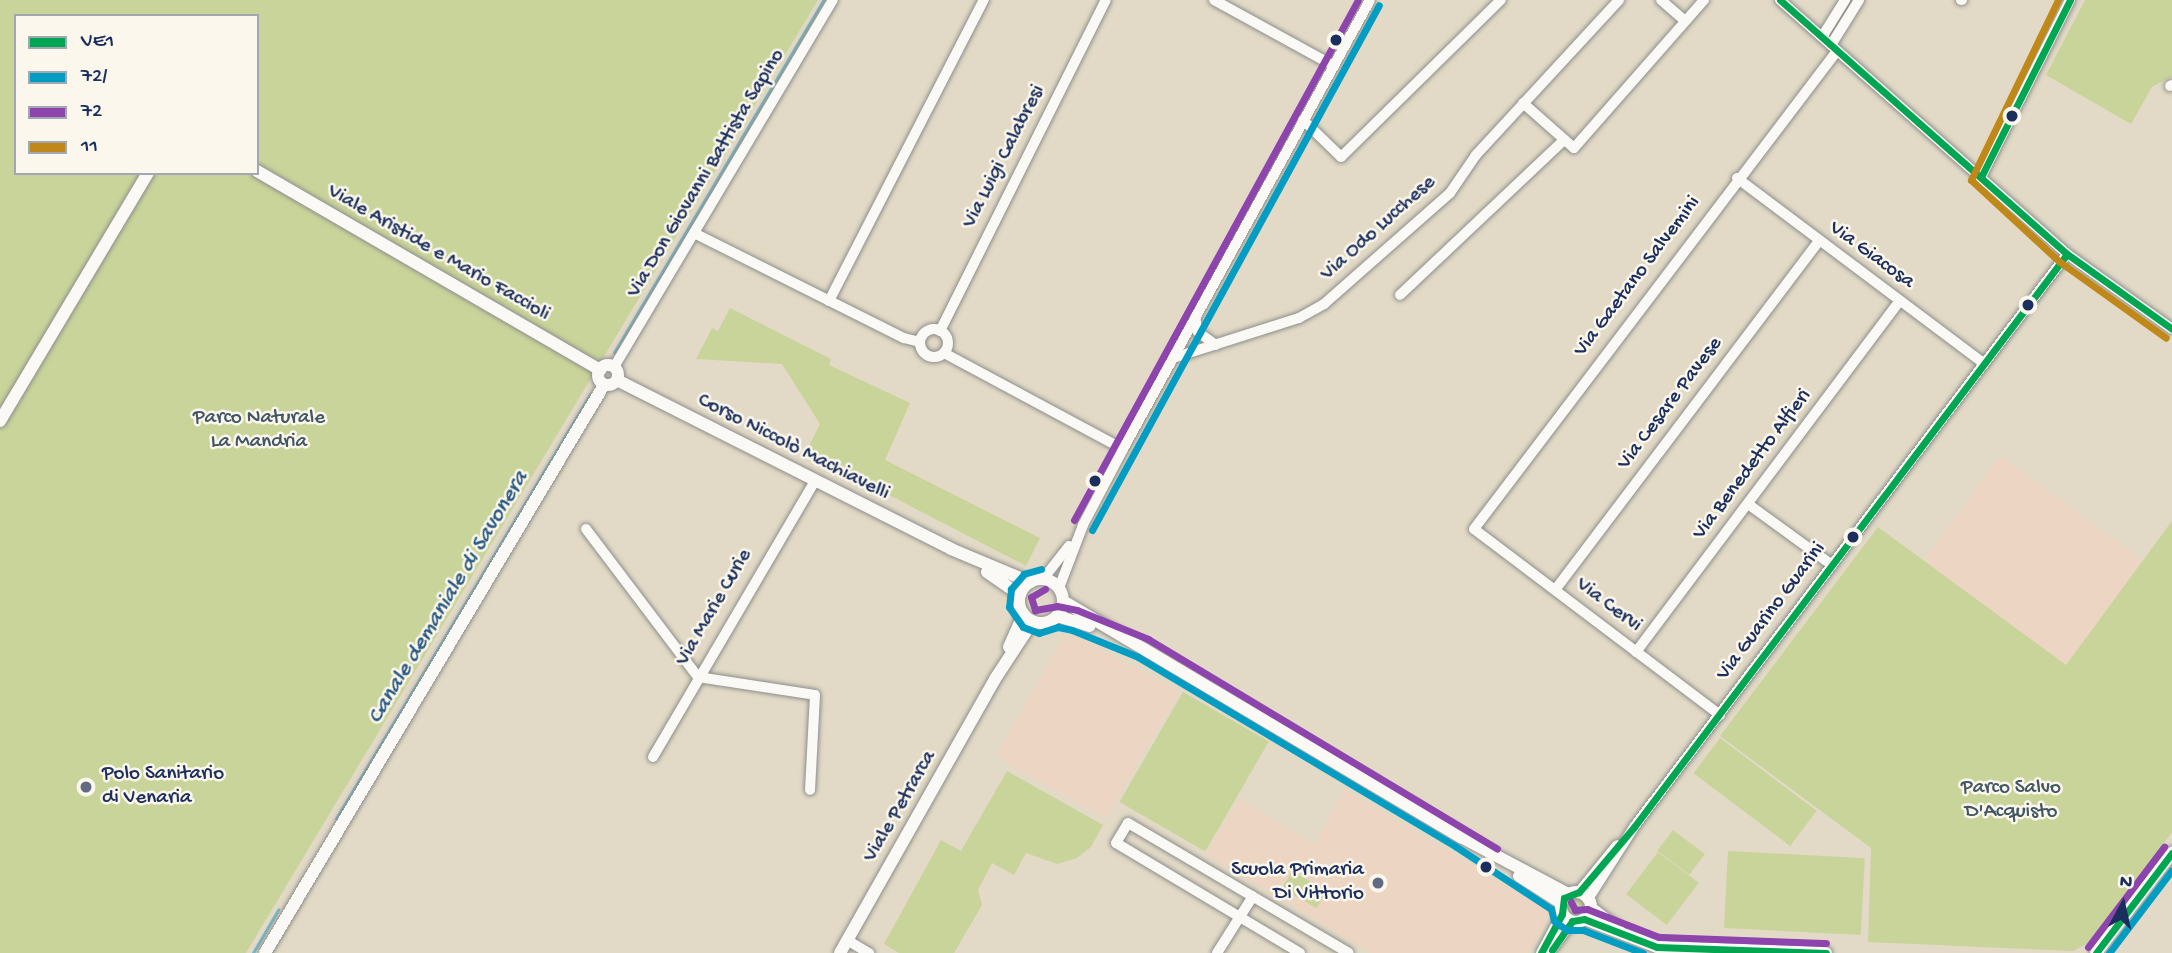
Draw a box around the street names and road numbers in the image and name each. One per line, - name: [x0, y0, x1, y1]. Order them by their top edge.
- street label: Via Don Giovanni Battista Sapino: [623, 45, 791, 303]
- street label: Via Luigi Calabresi: [958, 81, 1052, 233]
- street label: Via Odo Lucchese: [1316, 171, 1442, 287]
- street label: Viale Aristide e Mario Faccioli: [322, 180, 554, 328]
- street label: Via Gaetano Salvemini: [1569, 192, 1707, 362]
- street label: Via Giacosa: [1823, 216, 1919, 296]
- street label: Via Cesare Pavese: [1613, 333, 1729, 475]
- street label: Via Benedetto Alfieri: [1688, 385, 1818, 545]
- street label: Corso Niccolò Machiavelli: [693, 389, 893, 507]
- street label: Via Guarino Guarini: [1712, 538, 1832, 686]
- street label: Via Marie Curie: [671, 545, 759, 671]
- street label: Via Cervi: [1570, 573, 1646, 639]
- street label: Viale Petrarca: [859, 747, 943, 867]

